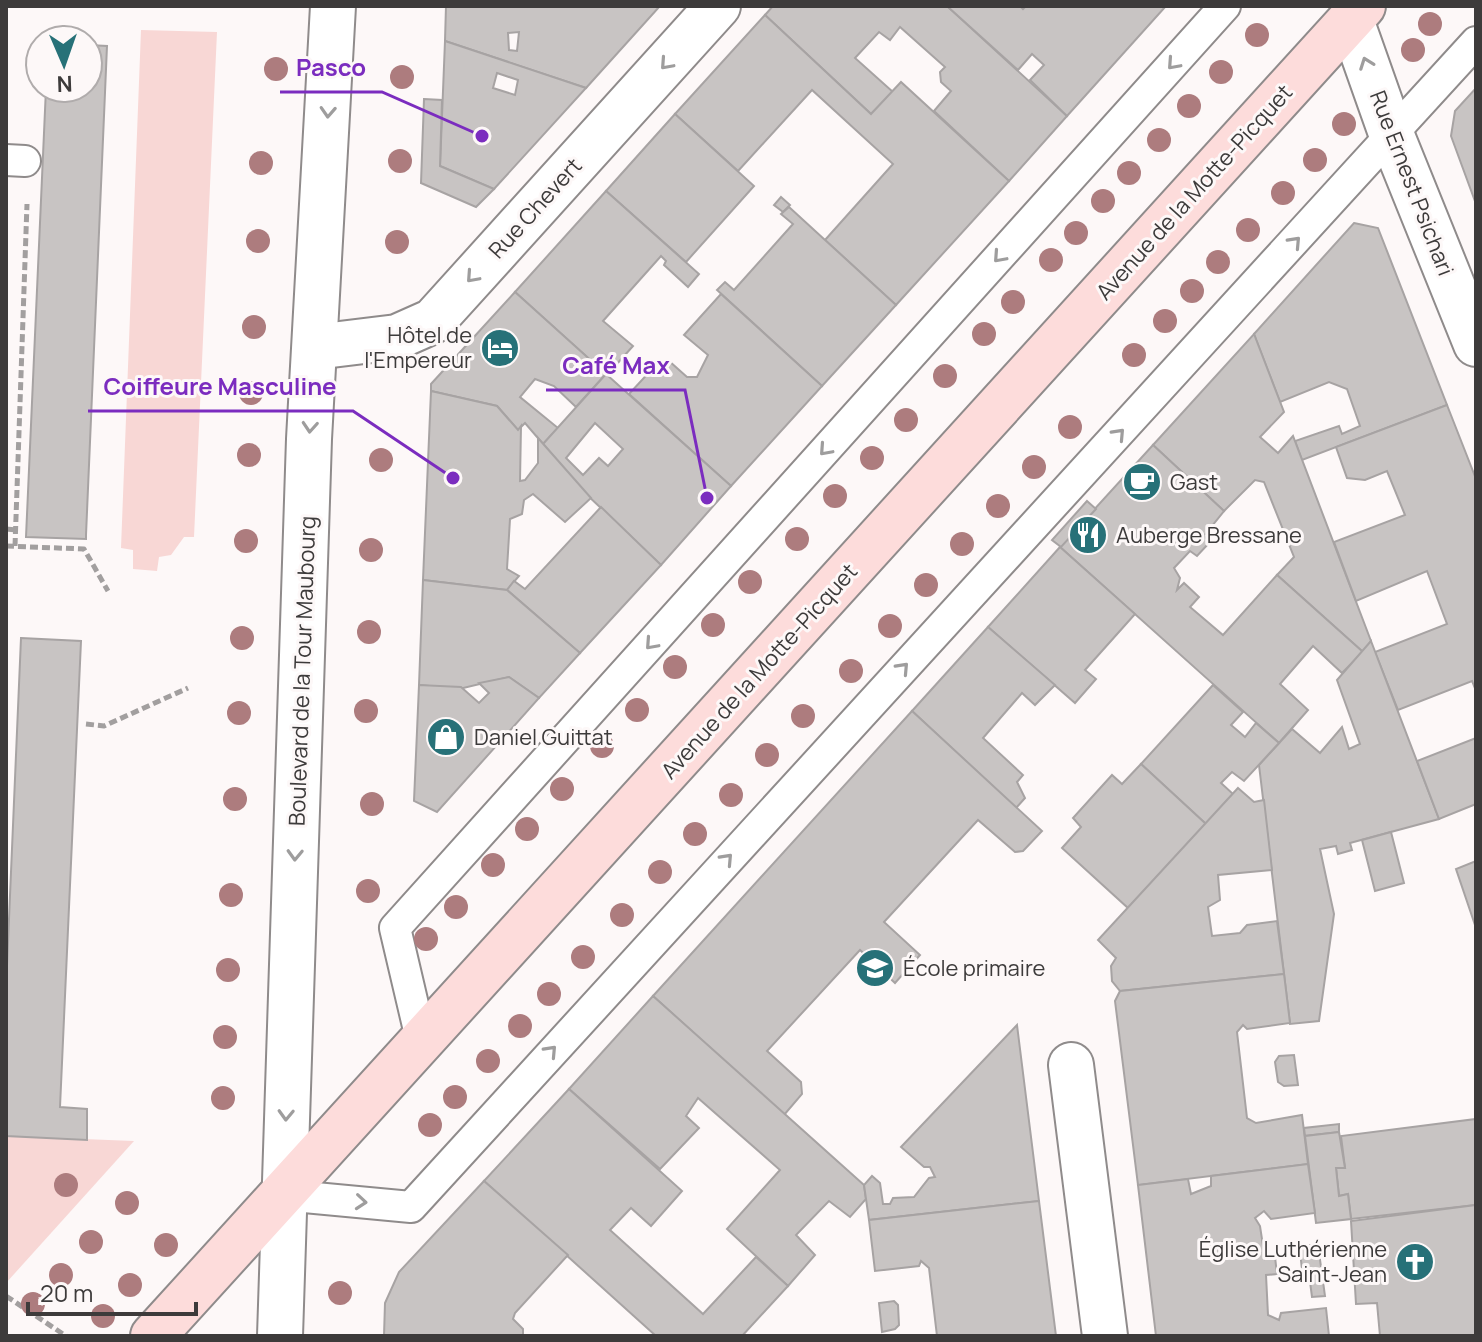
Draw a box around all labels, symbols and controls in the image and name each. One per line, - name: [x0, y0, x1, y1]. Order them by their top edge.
- north arrow: [24, 24, 104, 104]
- callout: Pasco: [280, 44, 382, 92]
- text: Pasco: [296, 50, 366, 83]
- one-way arrow: [661, 54, 675, 69]
- one-way arrow: [1168, 55, 1182, 69]
- one-way arrow: [1360, 57, 1376, 71]
- text: N: [56, 69, 73, 99]
- street label: Avenue de la Motte-Picquet: [1089, 78, 1299, 306]
- street label: Rue Ernest Psichari: [1363, 86, 1461, 280]
- one-way arrow: [320, 106, 337, 119]
- street label: Rue Chevert: [482, 151, 588, 265]
- one-way arrow: [1285, 237, 1299, 252]
- one-way arrow: [994, 248, 1009, 263]
- one-way arrow: [467, 268, 482, 282]
- place label: Hôtel de l'Empereur: [364, 320, 472, 375]
- hotel icon: Hôtel de l'Empereur: [479, 327, 521, 369]
- callout: Café Max: [546, 342, 685, 390]
- text: Café Max: [562, 348, 670, 381]
- callout: Coiffeure Masculine: [88, 363, 353, 411]
- text: Coiffeure Masculine: [104, 369, 336, 402]
- one-way arrow: [302, 421, 319, 434]
- one-way arrow: [1109, 428, 1123, 443]
- one-way arrow: [820, 441, 835, 456]
- cafe icon: Gast: [1121, 461, 1163, 503]
- place label: Gast: [1170, 467, 1218, 497]
- restaurant icon: Auberge Bressane: [1067, 514, 1109, 556]
- street label: Boulevard de la Tour Maubourg: [282, 515, 322, 827]
- place label: Auberge Bressane: [1116, 520, 1302, 550]
- street label: Avenue de la Motte-Picquet: [654, 557, 864, 785]
- one-way arrow: [646, 634, 661, 649]
- one-way arrow: [894, 663, 909, 677]
- shop icon: Daniel Guittat: [425, 716, 467, 758]
- place label: Daniel Guittat: [474, 722, 613, 752]
- one-way arrow: [287, 849, 304, 862]
- one-way arrow: [718, 854, 732, 869]
- school or university icon: École primaire: [854, 947, 896, 989]
- place label: École primaire: [903, 953, 1046, 983]
- one-way arrow: [542, 1046, 557, 1060]
- one-way arrow: [278, 1109, 295, 1122]
- one-way arrow: [355, 1194, 368, 1211]
- place label: Église Luthérienne Saint-Jean: [1199, 1234, 1387, 1289]
- church icon: Église Luthérienne Saint-Jean: [1394, 1241, 1436, 1283]
- scale bar: [28, 1266, 196, 1316]
- text: 20 m: [40, 1276, 93, 1309]

